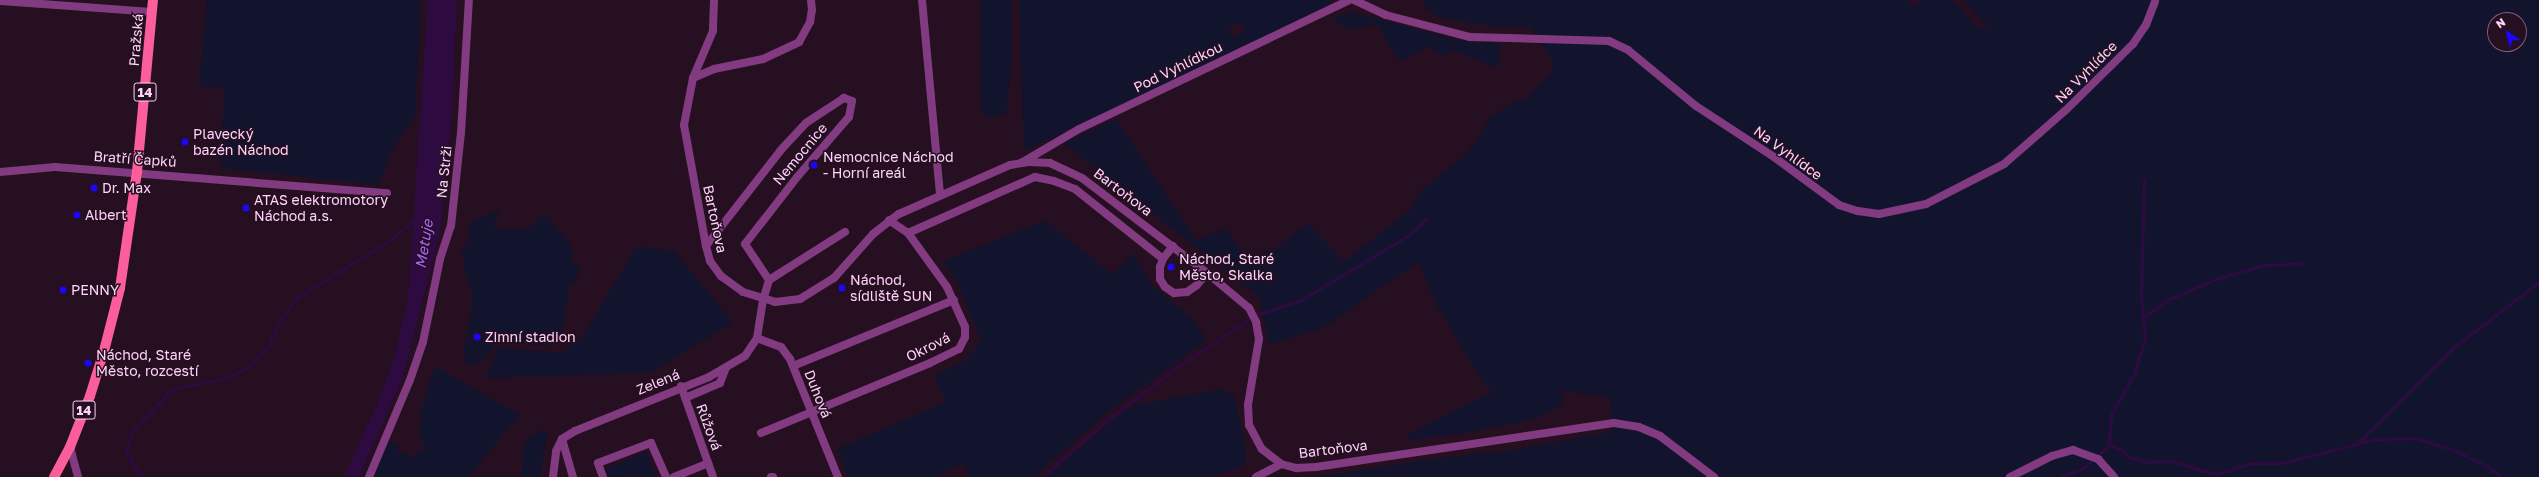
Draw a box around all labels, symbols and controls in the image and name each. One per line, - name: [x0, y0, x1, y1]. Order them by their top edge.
- north arrow: [2487, 12, 2527, 52]
- street label: Pražská: [125, 13, 147, 67]
- text: N: [2493, 15, 2508, 30]
- street label: Pod Vyhlídkou: [1131, 38, 1225, 96]
- street label: Na Vyhlídce: [2052, 38, 2120, 106]
- road number: 14: [133, 81, 157, 103]
- street label: Nemocnice: [769, 120, 831, 188]
- street label: Na Vyhlídce: [1751, 123, 1825, 183]
- place label: Plavecký bazén Náchod: [193, 126, 289, 158]
- marker: Plavecký bazén Náchod: [180, 137, 190, 147]
- street label: Na Strži: [433, 145, 455, 199]
- street label: Bratří Čapků: [93, 148, 177, 170]
- place label: Nemocnice Náchod - Horní areál: [823, 149, 954, 182]
- marker: Nemocnice Náchod - Horní areál: [808, 159, 820, 171]
- street label: Bartoňova: [1090, 165, 1156, 219]
- place label: Dr. Max: [102, 180, 151, 196]
- marker: Dr. Max: [89, 183, 99, 193]
- street label: Bartoňova: [700, 183, 730, 255]
- place label: ATAS elektromotory Náchod a.s.: [254, 192, 388, 224]
- marker: ATAS elektromotory Náchod a.s.: [241, 203, 251, 213]
- place label: Albert: [85, 207, 127, 223]
- marker: Albert: [72, 210, 82, 220]
- water label: Metuje: [411, 218, 437, 270]
- place label: Náchod, Staré Město, Skalka: [1179, 251, 1274, 284]
- marker: Náchod, Staré Město, Skalka: [1166, 262, 1176, 272]
- place label: Náchod, sídliště SUN: [850, 272, 932, 304]
- place label: PENNY: [71, 282, 119, 298]
- marker: Náchod, sídliště SUN: [837, 283, 847, 293]
- marker: PENNY: [58, 285, 68, 295]
- place label: Zimní stadion: [485, 329, 576, 345]
- street label: Okrová: [903, 329, 953, 365]
- marker: Zimní stadion: [472, 332, 482, 342]
- place label: Náchod, Staré Město, rozcestí: [96, 347, 198, 380]
- marker: Náchod, Staré Město, rozcestí: [83, 358, 93, 368]
- street label: Zelená: [634, 366, 682, 398]
- street label: Duhová: [801, 368, 835, 420]
- road number: 14: [72, 399, 96, 421]
- street label: Růžová: [693, 401, 725, 453]
- street label: Bartoňova: [1298, 436, 1368, 462]

